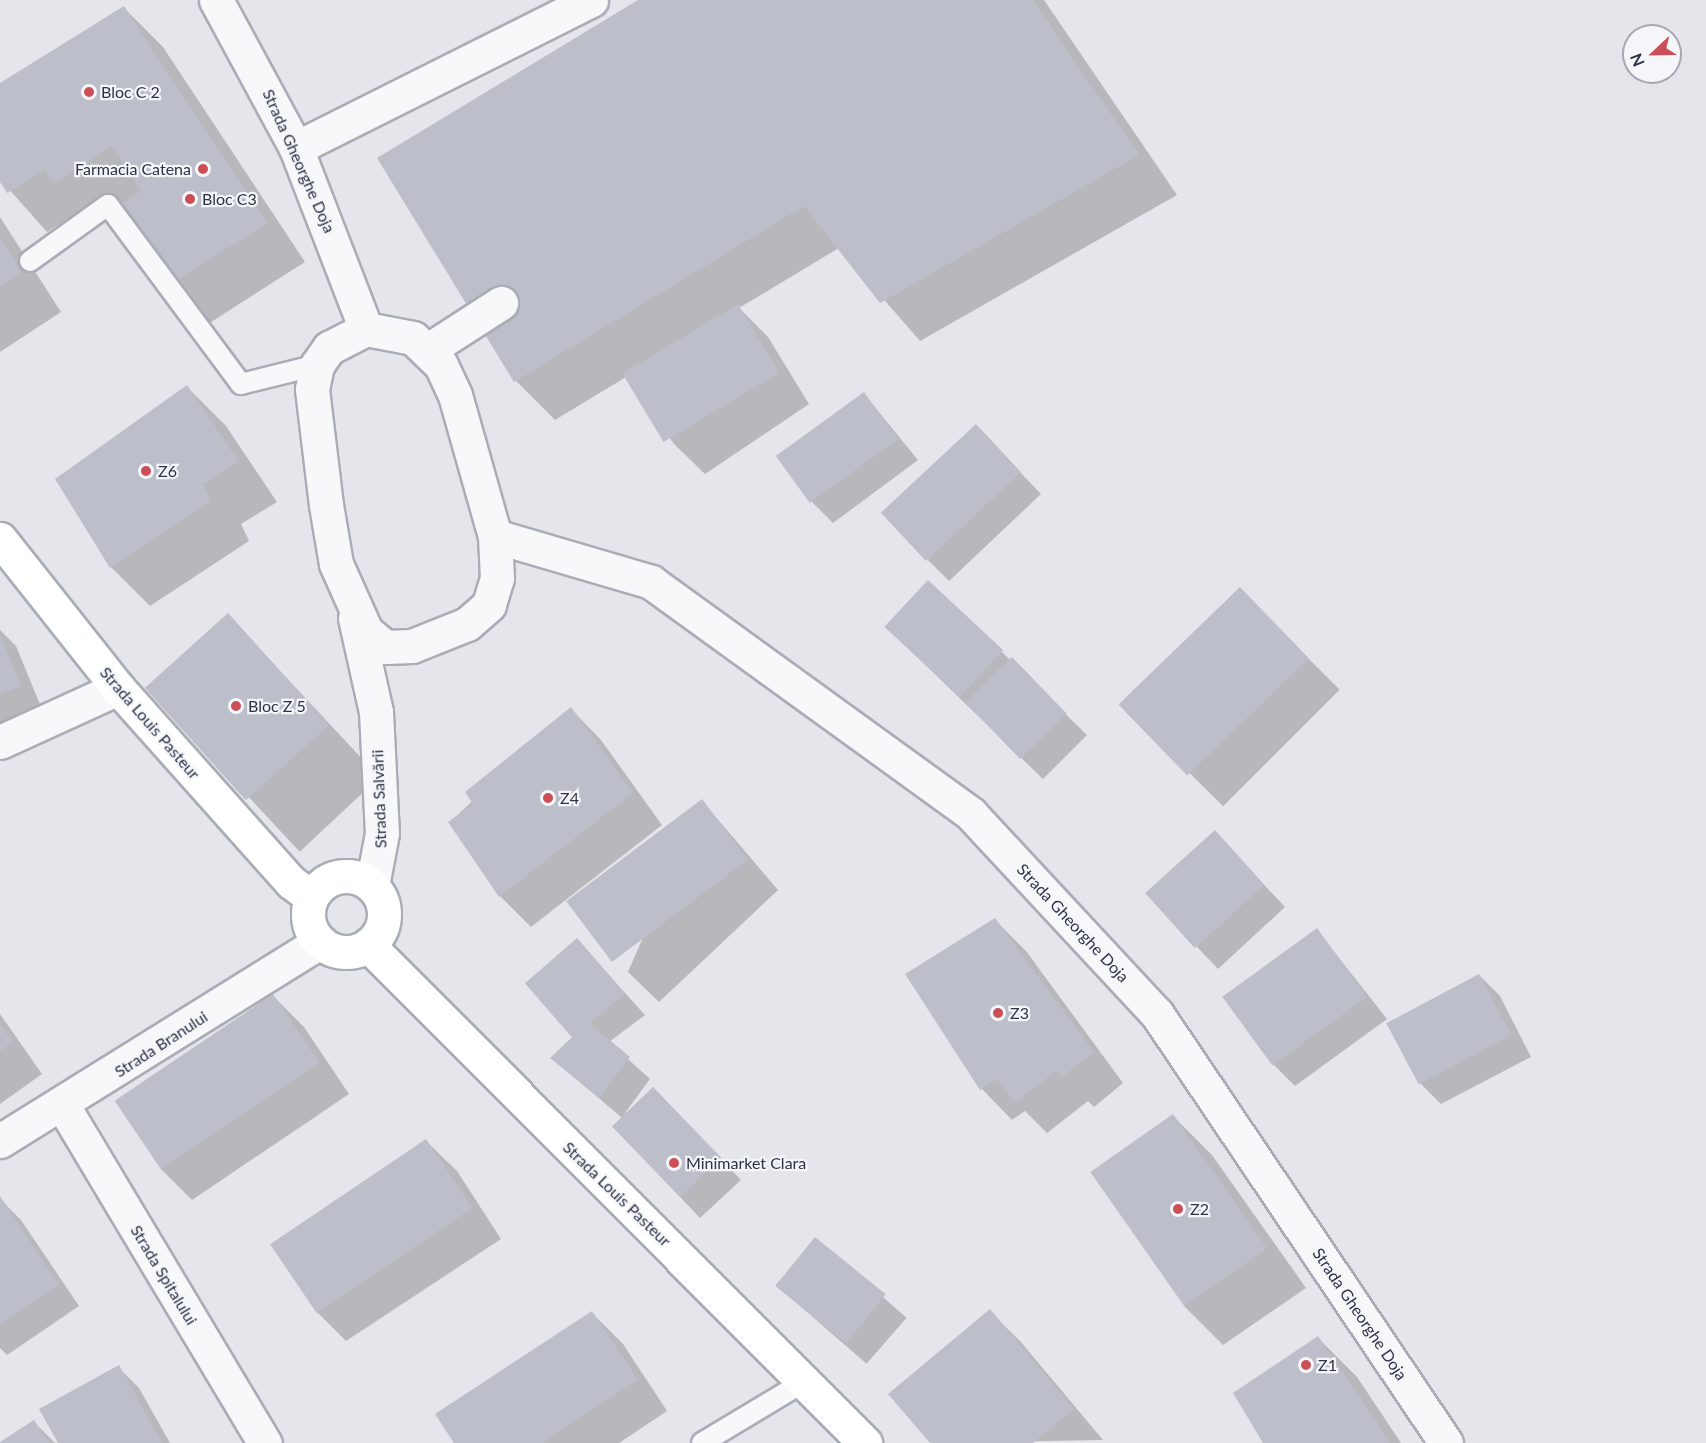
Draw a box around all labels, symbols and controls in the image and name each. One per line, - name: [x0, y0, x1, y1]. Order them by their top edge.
- north arrow: [1622, 24, 1682, 84]
- text: N: [1626, 51, 1648, 69]
- place label: Bloc C 2: [101, 82, 160, 102]
- marker: Bloc C 2: [82, 85, 96, 99]
- street label: Strada Gheorghe Doja: [259, 86, 339, 236]
- place label: Farmacia Catena: [75, 159, 191, 179]
- marker: Farmacia Catena: [196, 162, 210, 176]
- place label: Bloc C3: [202, 189, 257, 209]
- marker: Bloc C3: [183, 192, 197, 206]
- place label: Z6: [158, 461, 177, 481]
- marker: Z6: [139, 464, 153, 478]
- street label: Strada Louis Pasteur: [96, 663, 204, 783]
- place label: Bloc Z 5: [248, 696, 306, 716]
- marker: Bloc Z 5: [229, 699, 243, 713]
- street label: Strada Salvării: [368, 749, 390, 849]
- place label: Z4: [560, 788, 579, 808]
- marker: Z4: [541, 791, 555, 805]
- street label: Strada Gheorghe Doja: [1013, 860, 1133, 986]
- place label: Z3: [1010, 1003, 1029, 1023]
- marker: Z3: [991, 1006, 1005, 1020]
- street label: Strada Branului: [111, 1007, 211, 1081]
- street label: Strada Louis Pasteur: [559, 1138, 675, 1250]
- place label: Minimarket Clara: [686, 1153, 806, 1173]
- marker: Minimarket Clara: [667, 1156, 681, 1170]
- place label: Z2: [1190, 1199, 1209, 1219]
- marker: Z2: [1171, 1202, 1185, 1216]
- street label: Strada Spitalului: [127, 1222, 201, 1328]
- street label: Strada Gheorghe Doja: [1309, 1244, 1411, 1384]
- place label: Z1: [1318, 1355, 1337, 1375]
- marker: Z1: [1299, 1358, 1313, 1372]

